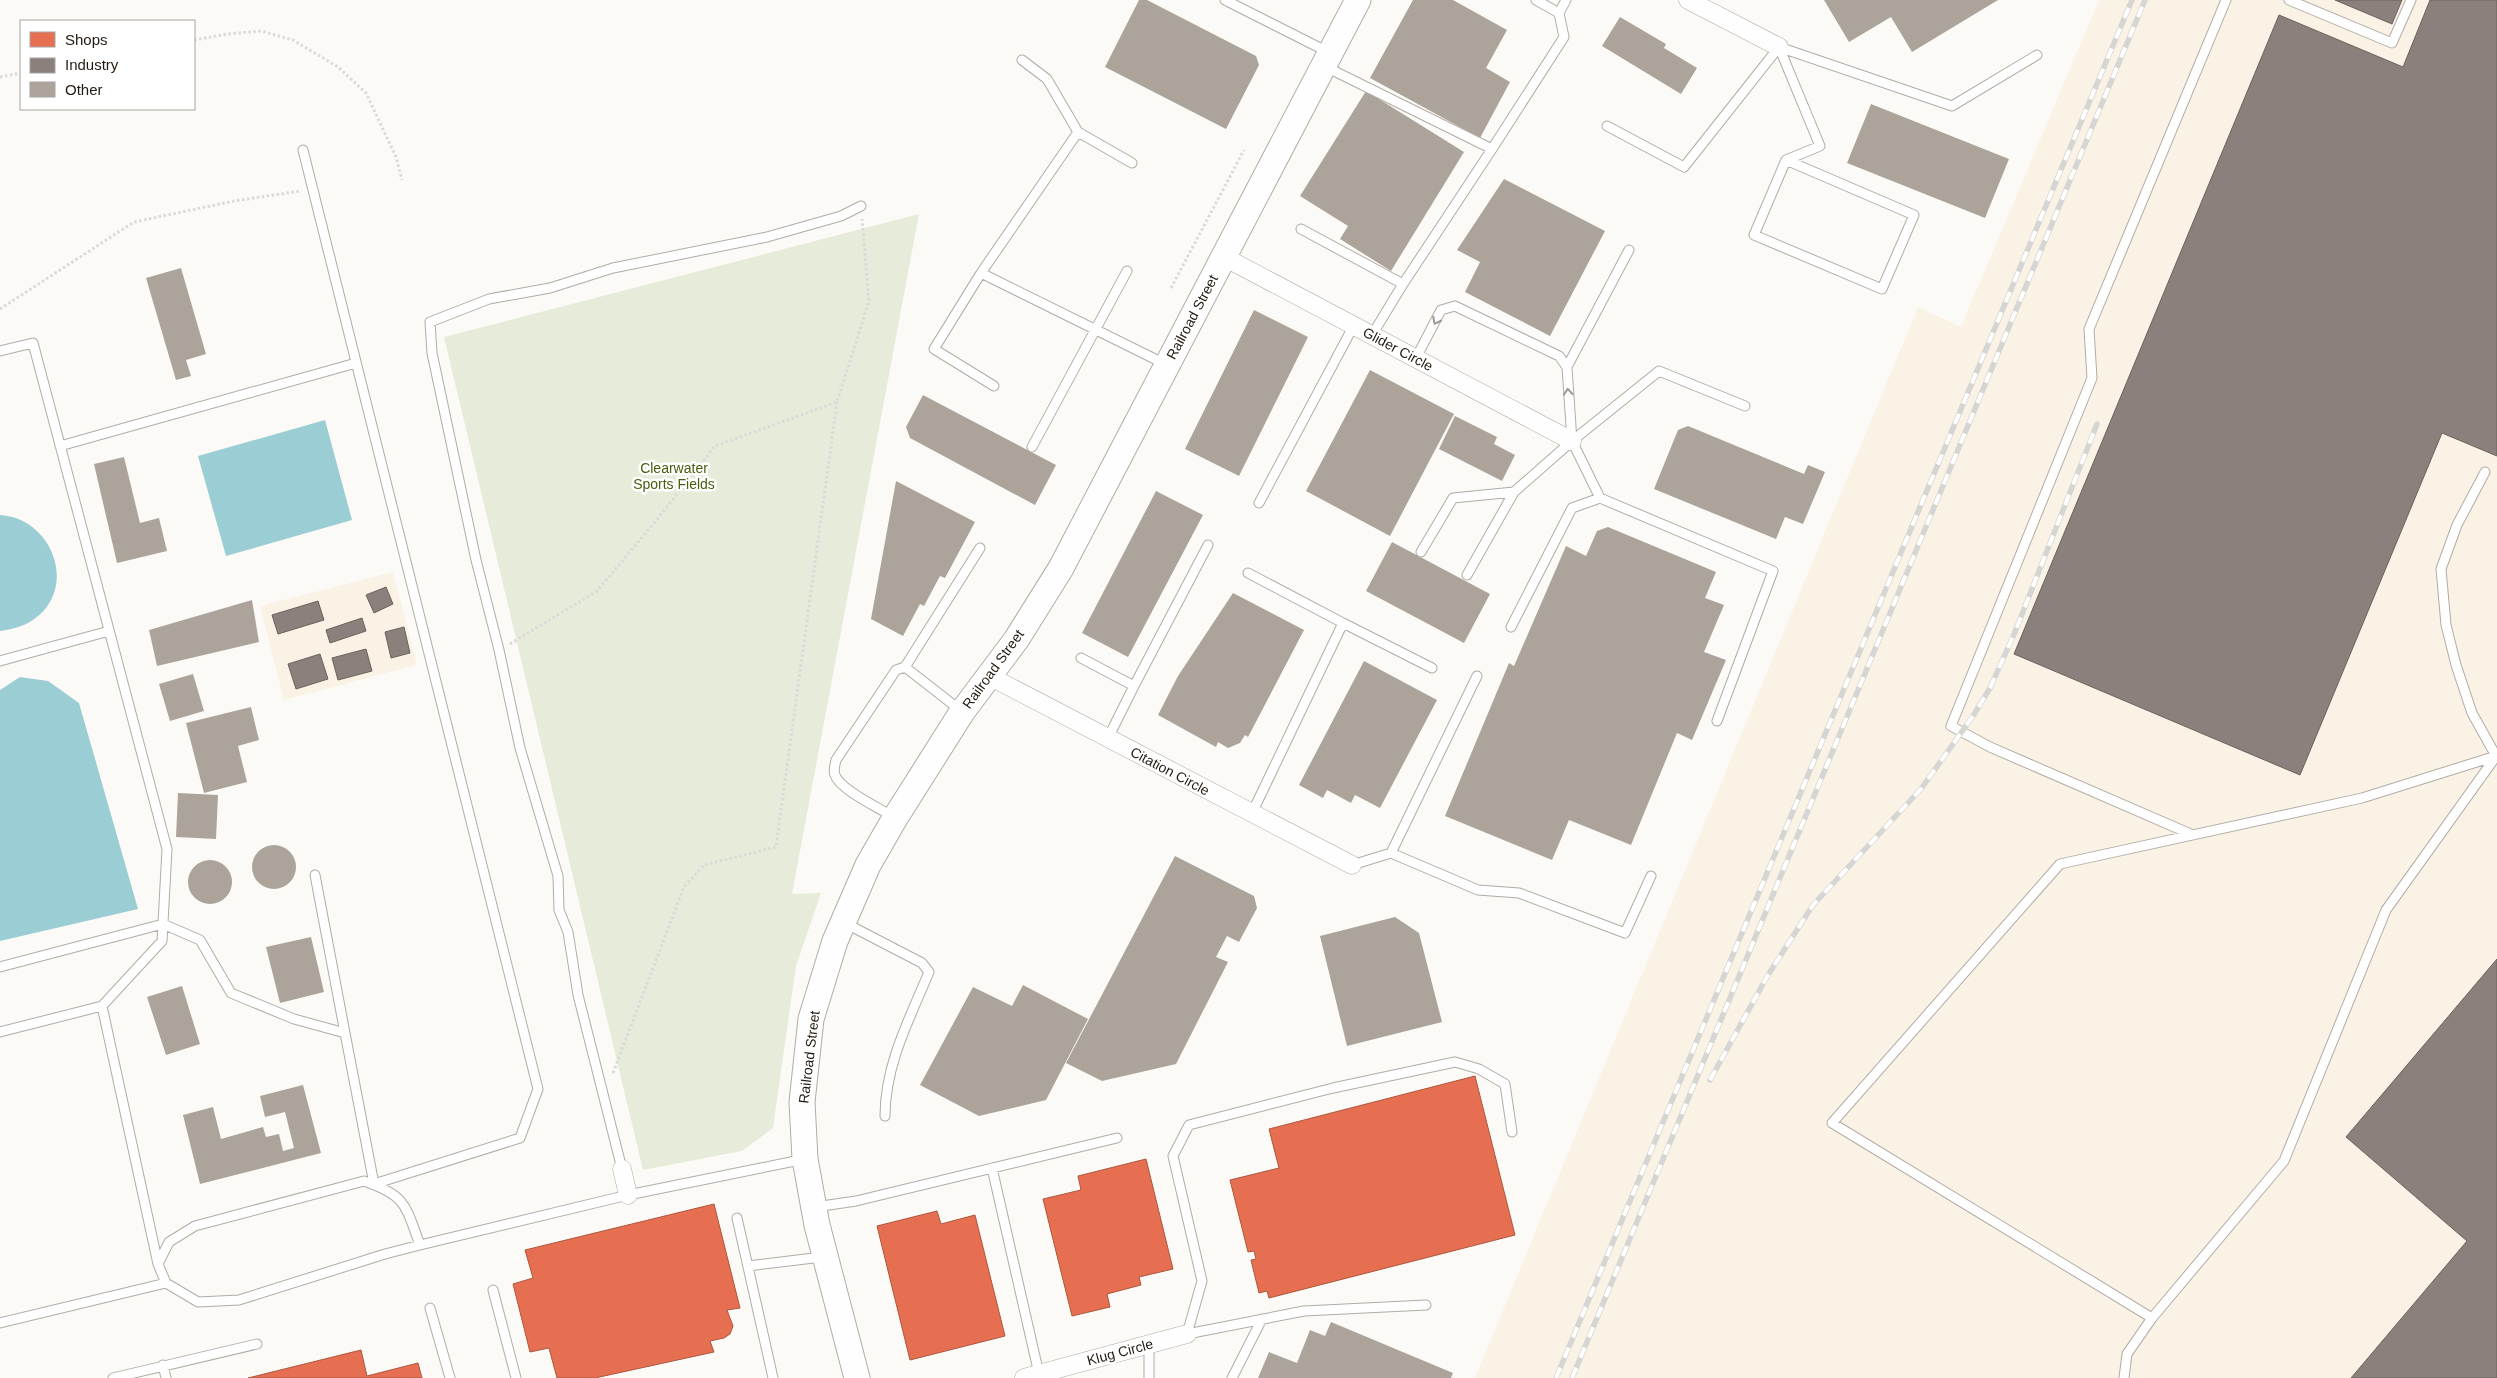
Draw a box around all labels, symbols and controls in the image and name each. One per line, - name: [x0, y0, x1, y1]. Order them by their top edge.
- legend: [20, 20, 195, 110]
- text: Shops: [65, 31, 108, 48]
- text: Industry: [65, 56, 119, 73]
- text: Other: [65, 81, 103, 98]
- street label: Railroad Street: [1163, 272, 1221, 362]
- one-way arrow: [1432, 316, 1442, 325]
- street label: Glider Circle: [1360, 324, 1436, 374]
- one-way arrow: [1563, 388, 1574, 396]
- park label: Clearwater Sports Fields: [633, 460, 715, 492]
- street label: Railroad Street: [959, 626, 1027, 711]
- street label: Citation Circle: [1128, 743, 1212, 799]
- street label: Railroad Street: [795, 1010, 823, 1104]
- street label: Klug Circle: [1085, 1335, 1155, 1368]

